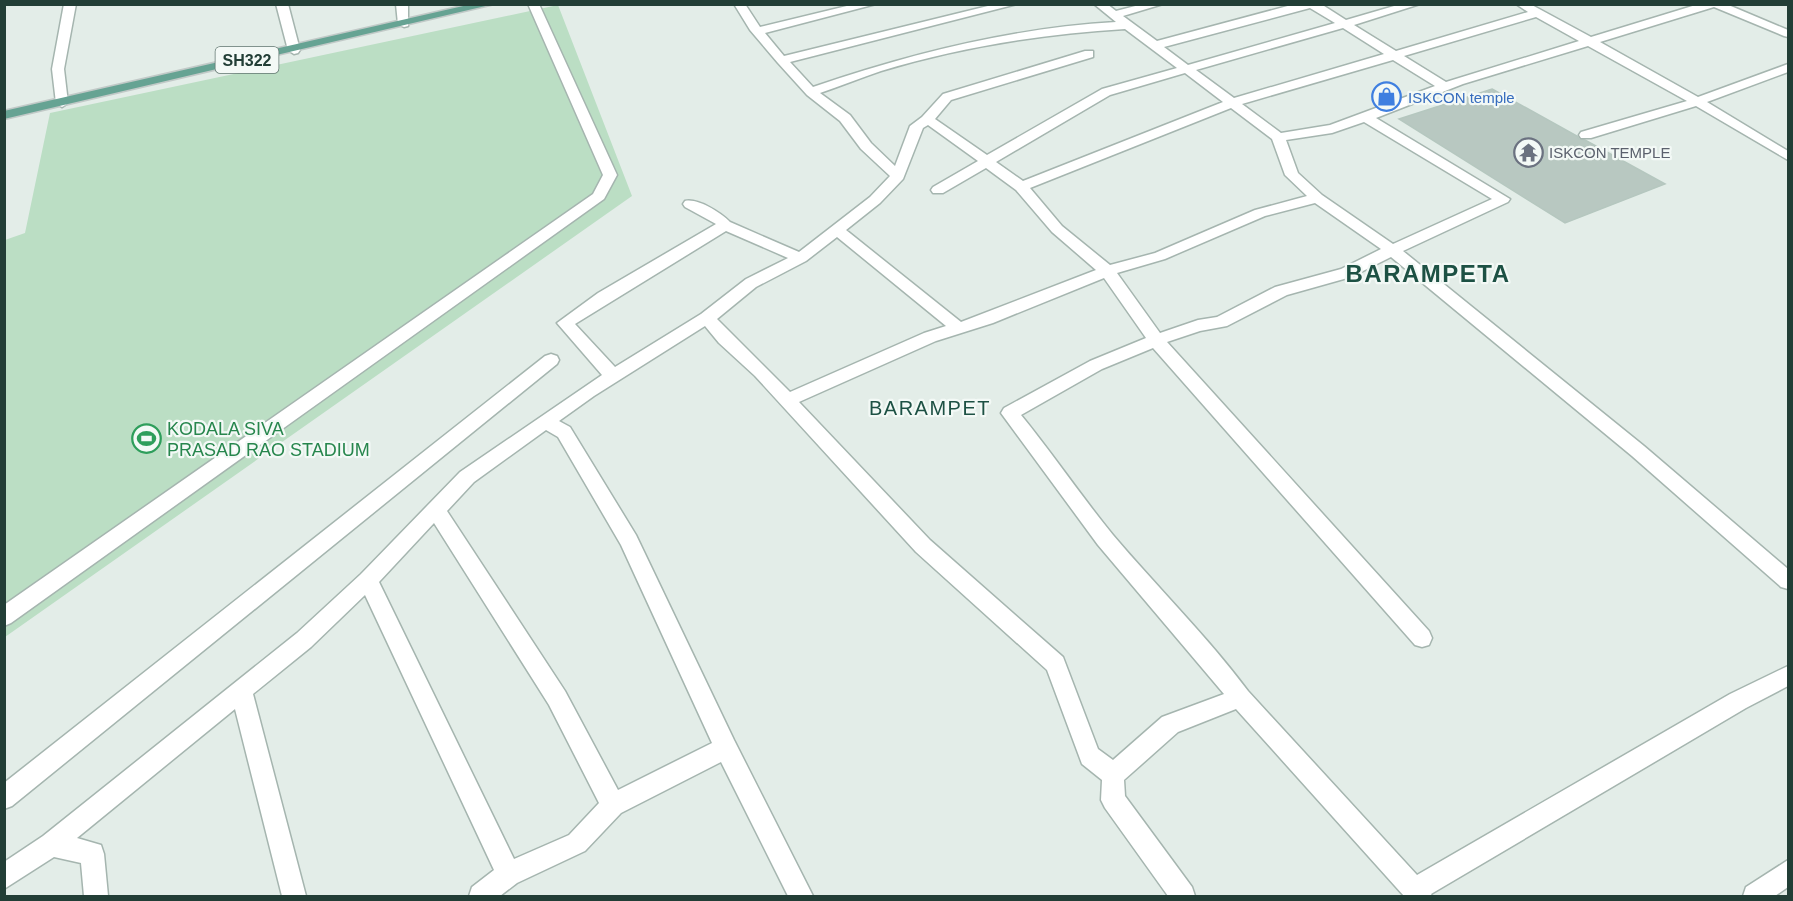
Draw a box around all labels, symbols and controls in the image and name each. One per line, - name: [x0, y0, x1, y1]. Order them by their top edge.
- road number: SH322: [216, 47, 278, 73]
- shop icon: ISKCON temple: [1371, 81, 1403, 113]
- place label: ISKCON temple: [1408, 89, 1515, 106]
- temple icon: ISKCON TEMPLE: [1512, 136, 1544, 168]
- place label: ISKCON TEMPLE: [1549, 144, 1670, 161]
- district label: BARAMPETA: [1345, 260, 1511, 287]
- district label: BARAMPET: [869, 397, 991, 419]
- place label: KODALA SIVA PRASAD RAO STADIUM: [167, 419, 370, 460]
- sports icon: KODALA SIVA PRASAD RAO STADIUM: [130, 423, 162, 455]

